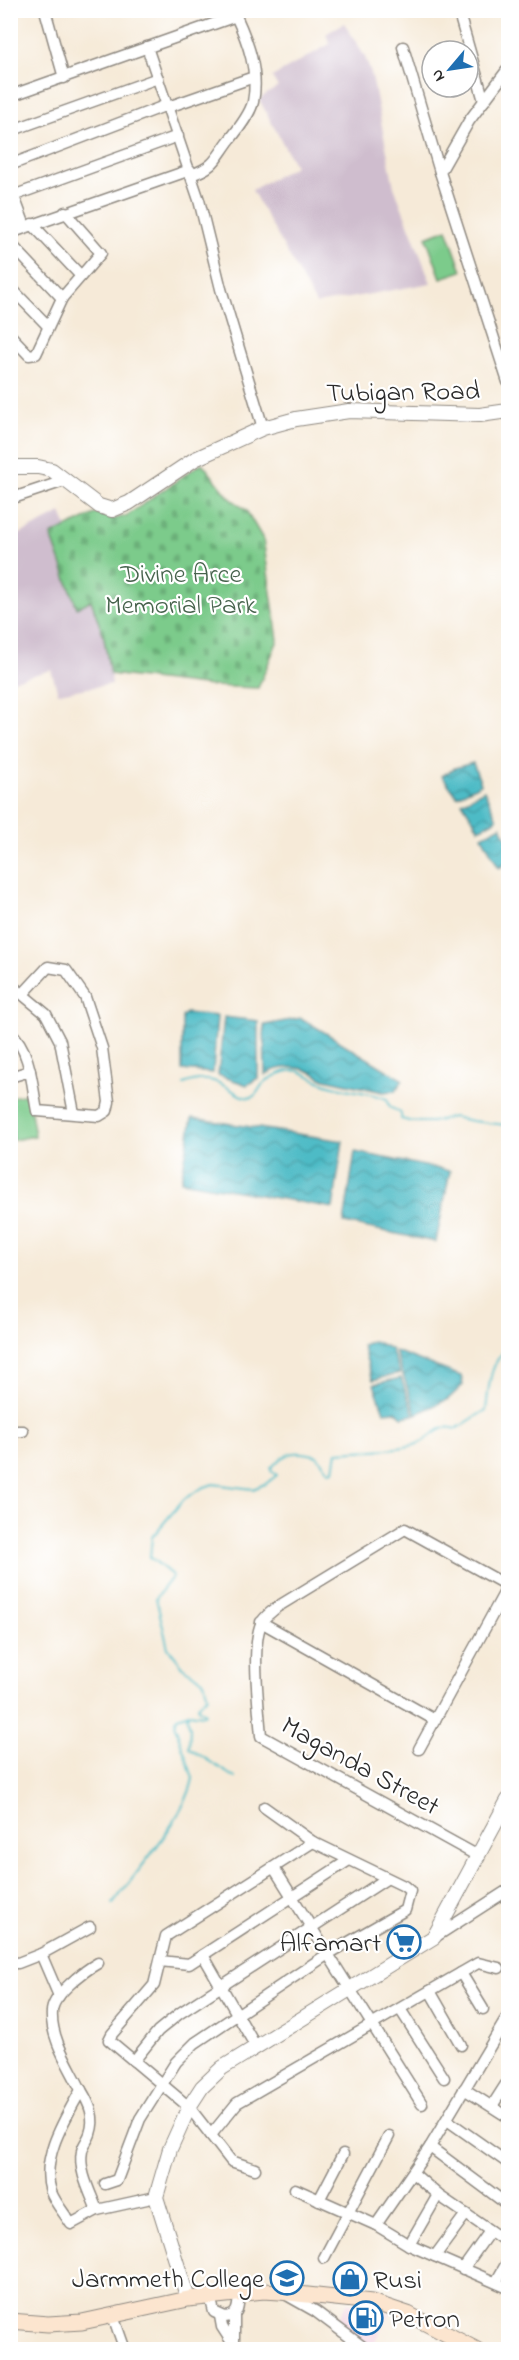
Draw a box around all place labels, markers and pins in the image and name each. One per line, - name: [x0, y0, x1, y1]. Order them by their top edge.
- supermarket icon: Alfamart: [386, 1924, 422, 1960]
- place label: Alfamart: [280, 1925, 381, 1964]
- school or university icon: Jarmmeth College: [269, 2260, 305, 2296]
- place label: Jarmmeth College: [72, 2261, 265, 2300]
- shop icon: Rusi: [332, 2261, 368, 2297]
- place label: Rusi: [373, 2262, 422, 2301]
- fuel station icon: Petron: [348, 2300, 384, 2336]
- place label: Petron: [389, 2301, 460, 2340]

